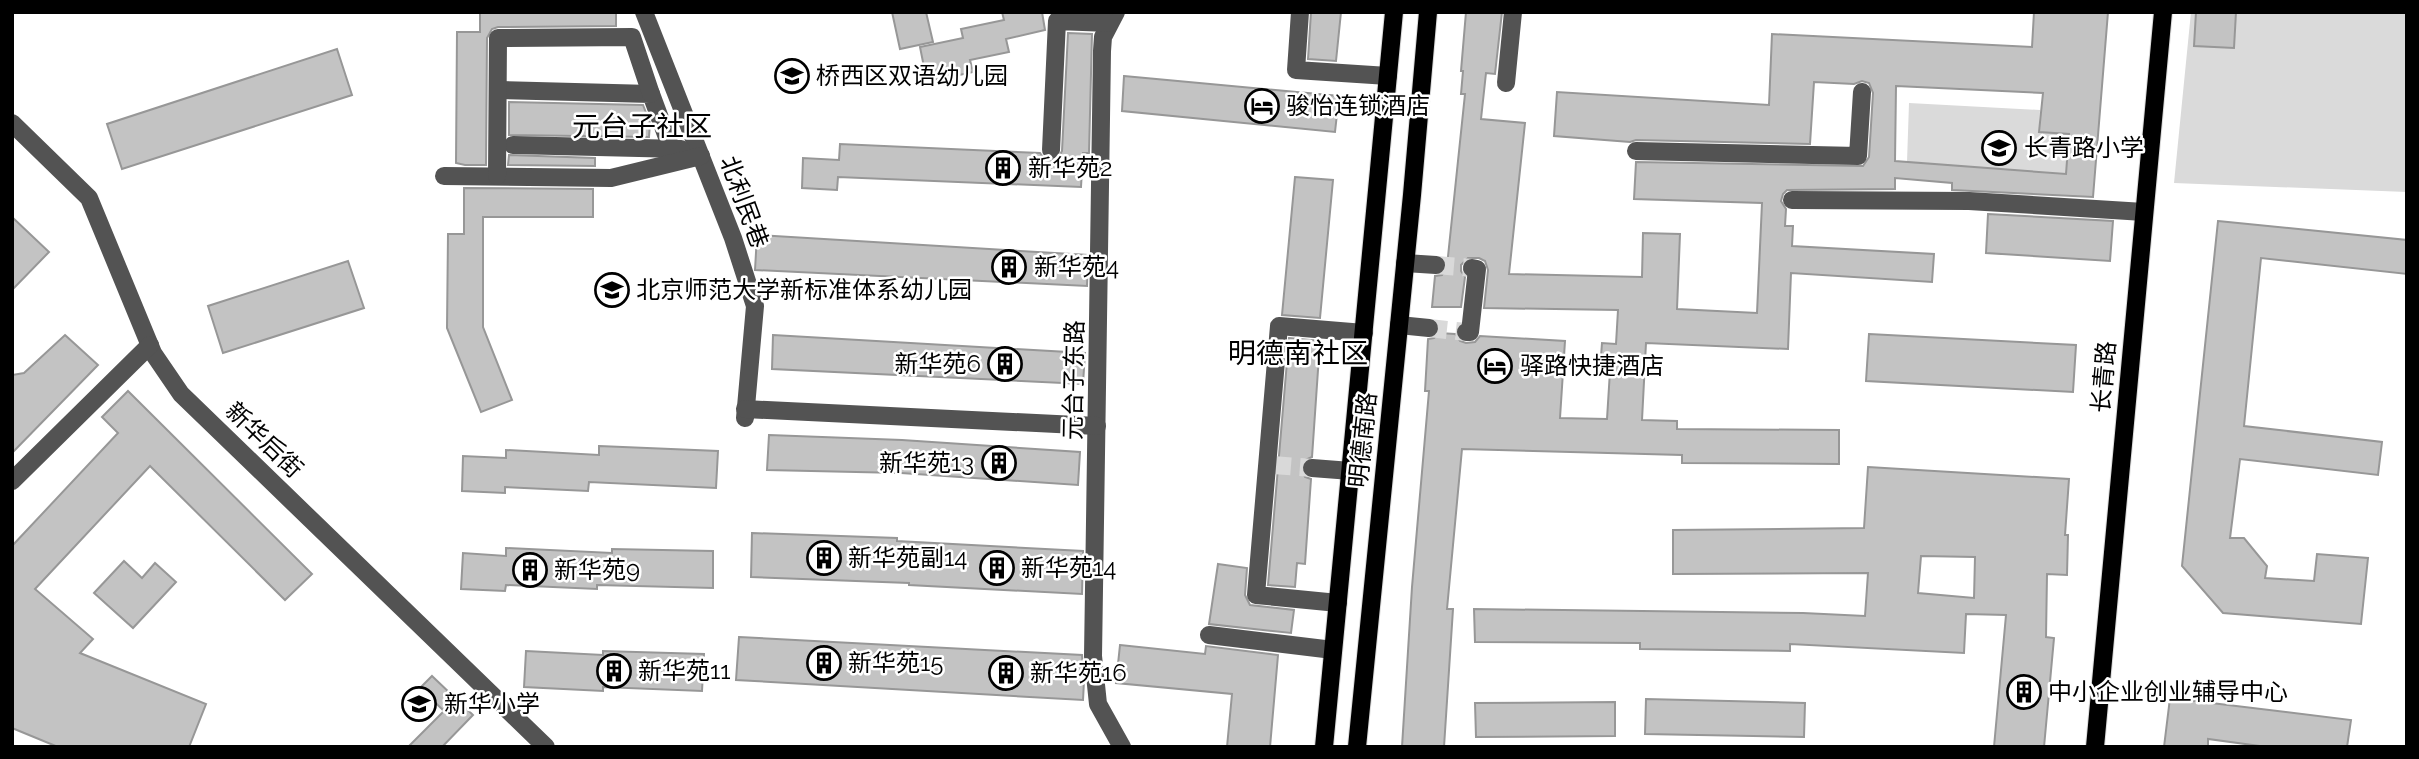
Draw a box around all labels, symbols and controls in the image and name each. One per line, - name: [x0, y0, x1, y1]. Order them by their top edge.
- school or university icon: 桥西区双语幼儿园: [773, 57, 811, 95]
- place label: 桥西区双语幼儿园: [816, 61, 1008, 90]
- hotel icon: 骏怡连锁酒店: [1243, 87, 1281, 125]
- place label: 骏怡连锁酒店: [1286, 91, 1430, 120]
- district label: 元台子社区: [572, 110, 712, 143]
- school or university icon: 长青路小学: [1980, 129, 2018, 167]
- place label: 长青路小学: [2024, 133, 2144, 162]
- building icon: 新华苑2: [984, 149, 1022, 187]
- street label: 北利民巷: [714, 152, 775, 252]
- place label: 新华苑2: [1028, 153, 1113, 182]
- building icon: 新华苑4: [990, 248, 1028, 286]
- place label: 新华苑4: [1034, 252, 1119, 281]
- school or university icon: 北京师范大学新标准体系幼儿园: [593, 271, 631, 309]
- place label: 北京师范大学新标准体系幼儿园: [636, 275, 972, 304]
- street label: 元台子东路: [1058, 320, 1089, 440]
- district label: 明德南社区: [1228, 337, 1368, 370]
- street label: 长青路: [2086, 340, 2121, 414]
- building icon: 新华苑6: [986, 345, 1024, 383]
- hotel icon: 驿路快捷酒店: [1476, 347, 1514, 385]
- place label: 新华苑6: [895, 349, 981, 378]
- place label: 驿路快捷酒店: [1520, 351, 1664, 380]
- street label: 明德南路: [1343, 391, 1382, 489]
- street label: 新华后街: [220, 396, 309, 483]
- building icon: 新华苑13: [980, 444, 1018, 482]
- place label: 新华苑13: [879, 448, 974, 477]
- building icon: 新华苑副14: [805, 539, 843, 577]
- place label: 新华苑副14: [848, 543, 967, 572]
- building icon: 新华苑14: [978, 549, 1016, 587]
- building icon: 新华苑9: [511, 551, 549, 589]
- place label: 新华苑14: [1021, 553, 1116, 582]
- place label: 新华苑9: [554, 555, 640, 584]
- building icon: 新华苑15: [805, 644, 843, 682]
- place label: 新华苑15: [848, 648, 943, 677]
- building icon: 新华苑11: [595, 652, 633, 690]
- building icon: 新华苑16: [987, 654, 1025, 692]
- place label: 新华苑11: [638, 656, 731, 685]
- place label: 新华苑16: [1030, 658, 1127, 687]
- building icon: 中小企业创业辅导中心: [2005, 673, 2043, 711]
- place label: 中小企业创业辅导中心: [2048, 677, 2288, 706]
- school or university icon: 新华小学: [400, 685, 438, 723]
- place label: 新华小学: [444, 689, 540, 718]

